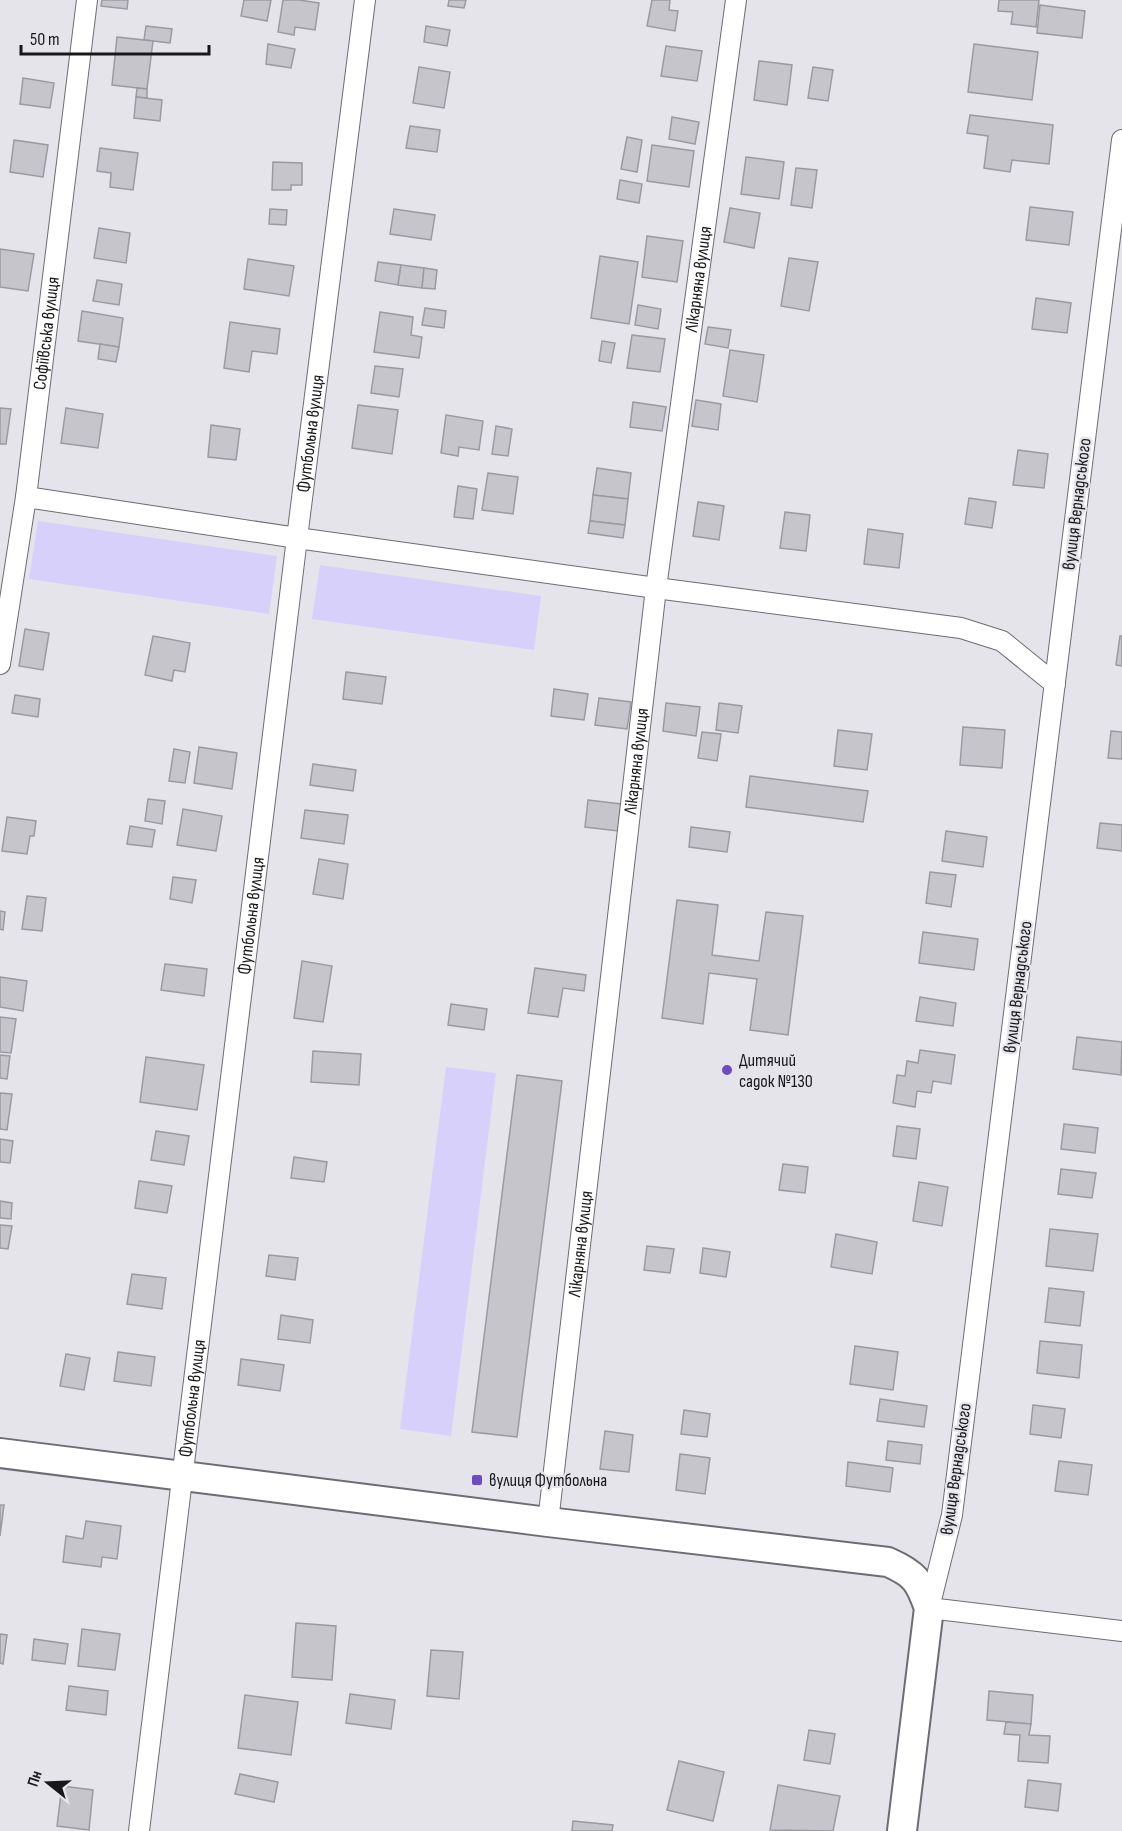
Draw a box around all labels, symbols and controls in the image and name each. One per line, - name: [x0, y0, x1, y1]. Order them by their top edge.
- scale bar: [21, 18, 208, 56]
- text: 50 m: [30, 29, 60, 50]
- street label: Лікарняна вулиця: [680, 225, 716, 334]
- street label: Софіївська вулиця: [29, 276, 63, 391]
- street label: Футбольна вулиця: [292, 373, 328, 493]
- street label: вулиця Вернадського: [1058, 437, 1096, 571]
- street label: Лікарняна вулиця: [619, 707, 653, 816]
- street label: Футбольна вулиця: [233, 856, 268, 976]
- street label: вулиця Вернадського: [999, 920, 1037, 1054]
- place label: Дитячий садок №130: [739, 1050, 813, 1092]
- marker: Дитячий садок №130: [720, 1063, 734, 1077]
- street label: Лікарняна вулиця: [563, 1190, 597, 1299]
- street label: Футбольна вулиця: [174, 1338, 209, 1458]
- street label: вулиця Вернадського: [936, 1402, 976, 1536]
- place label: вулиця Футбольна: [489, 1470, 607, 1491]
- marker: вулиця Футбольна: [470, 1473, 484, 1487]
- north arrow: [18, 1753, 78, 1813]
- text: Пн: [24, 1769, 47, 1789]

